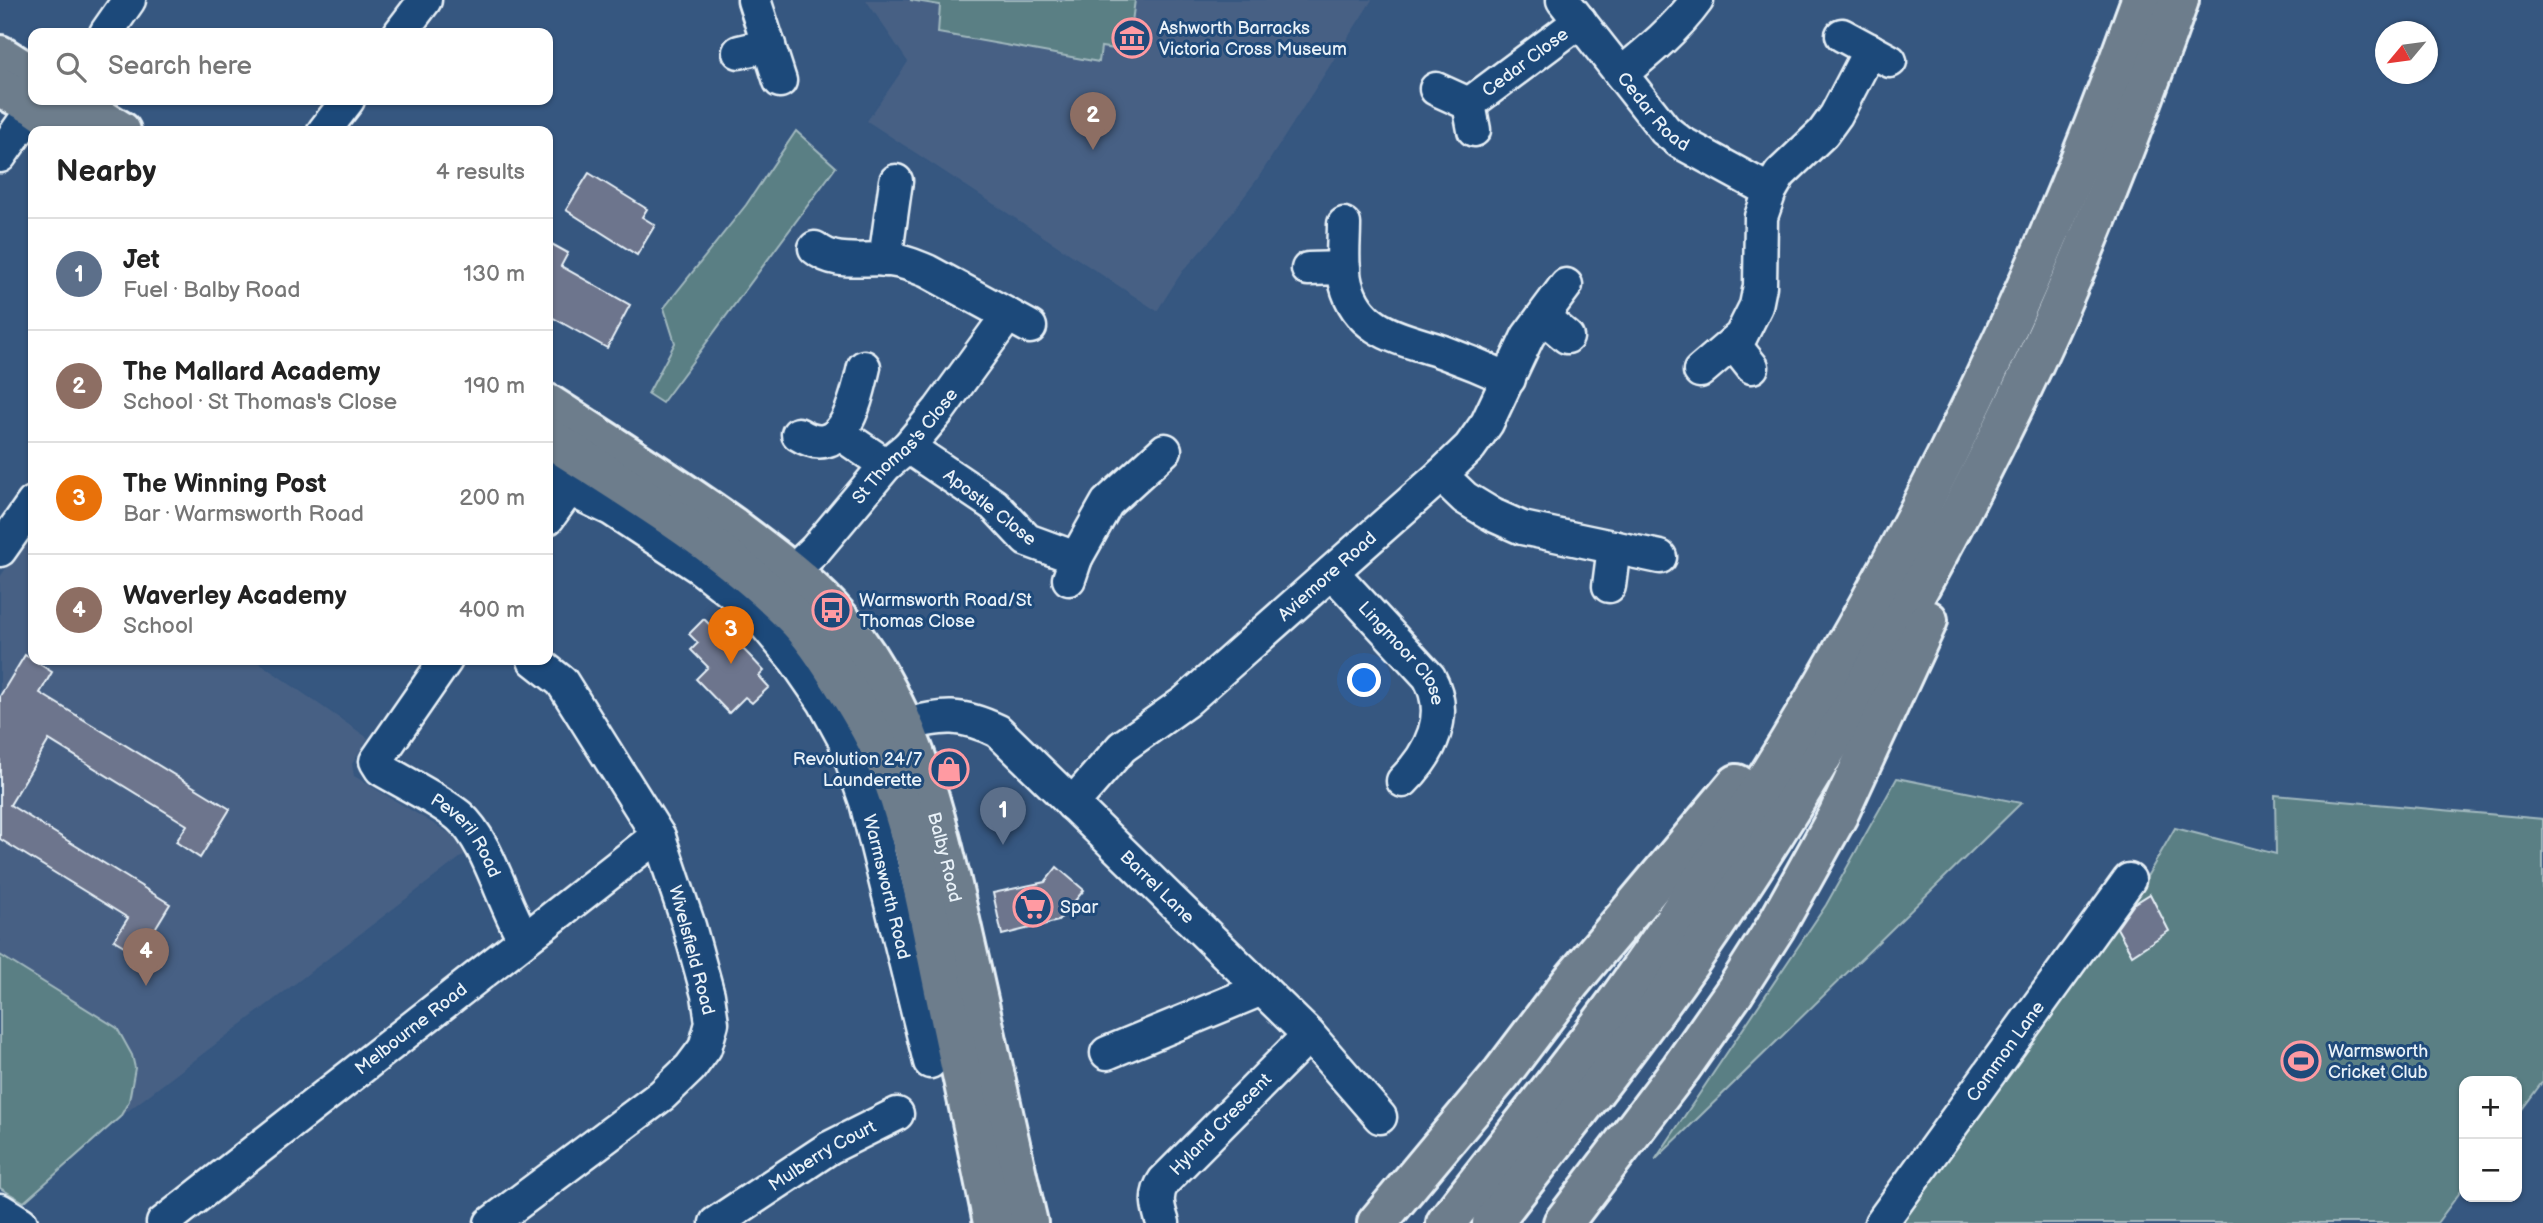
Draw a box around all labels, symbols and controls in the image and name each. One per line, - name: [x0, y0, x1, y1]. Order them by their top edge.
- museum icon: Ashworth Barracks Victoria Cross Museum: [1111, 17, 1153, 59]
- place label: Ashworth Barracks Victoria Cross Museum: [1159, 18, 1347, 60]
- north arrow: [2375, 21, 2438, 84]
- street label: Cedar Close: [1478, 23, 1573, 101]
- search box: [28, 28, 553, 105]
- icon: search: [52, 48, 90, 86]
- text: Search here: [108, 51, 252, 82]
- street label: Cedar Road: [1613, 68, 1693, 156]
- pin: 2: [1070, 92, 1116, 150]
- text: Nearby: [56, 154, 156, 190]
- text: 4 results: [436, 158, 525, 186]
- text: Jet: [123, 245, 160, 276]
- text: 1: [74, 260, 84, 288]
- text: 130 m: [463, 260, 525, 288]
- text: Fuel · Balby Road: [123, 276, 300, 304]
- text: The Mallard Academy: [123, 357, 380, 388]
- text: 2: [72, 372, 86, 400]
- text: 190 m: [464, 372, 525, 400]
- street label: St Thomas's Close: [848, 384, 962, 508]
- text: School · St Thomas's Close: [123, 388, 397, 416]
- street label: Apostle Close: [939, 465, 1041, 550]
- text: The Winning Post: [123, 469, 327, 500]
- text: 3: [72, 484, 86, 512]
- text: 200 m: [459, 484, 525, 512]
- text: Bar · Warmsworth Road: [123, 500, 364, 528]
- street label: Aviemore Road: [1274, 527, 1381, 626]
- text: Waverley Academy: [123, 581, 347, 612]
- bus stop icon: Warmsworth Road/St Thomas Close: [811, 589, 853, 631]
- place label: Warmsworth Road/St Thomas Close: [859, 590, 1033, 632]
- text: 4: [72, 596, 86, 624]
- text: 400 m: [459, 596, 525, 624]
- street label: Lingmoor Close: [1354, 597, 1448, 707]
- pin: 3: [708, 606, 754, 664]
- text: School: [123, 612, 193, 640]
- your location: [1347, 663, 1381, 697]
- shop icon: Revolution 24/7 Launderette: [928, 748, 970, 790]
- place label: Revolution 24/7 Launderette: [793, 749, 922, 791]
- pin: 1: [980, 787, 1026, 845]
- street label: Peveril Road: [427, 789, 505, 881]
- street label: Balby Road: [923, 810, 966, 904]
- street label: Warmsworth Road: [858, 812, 914, 962]
- street label: Barrel Lane: [1116, 846, 1199, 928]
- street label: Wivelsfield Road: [664, 883, 719, 1017]
- supermarket icon: Spar: [1012, 886, 1054, 928]
- place label: Spar: [1060, 897, 1099, 918]
- pin: 4: [123, 928, 169, 986]
- street label: Melbourne Road: [351, 979, 471, 1079]
- street label: Common Lane: [1962, 997, 2049, 1106]
- sports icon: Warmsworth Cricket Club: [2280, 1040, 2322, 1082]
- place label: Warmsworth Cricket Club: [2328, 1041, 2428, 1083]
- street label: Hyland Crescent: [1166, 1069, 1276, 1180]
- map controls: [2459, 1076, 2522, 1202]
- button: +: [2459, 1076, 2522, 1139]
- street label: Mulberry Court: [765, 1116, 880, 1196]
- button: −: [2459, 1139, 2522, 1202]

